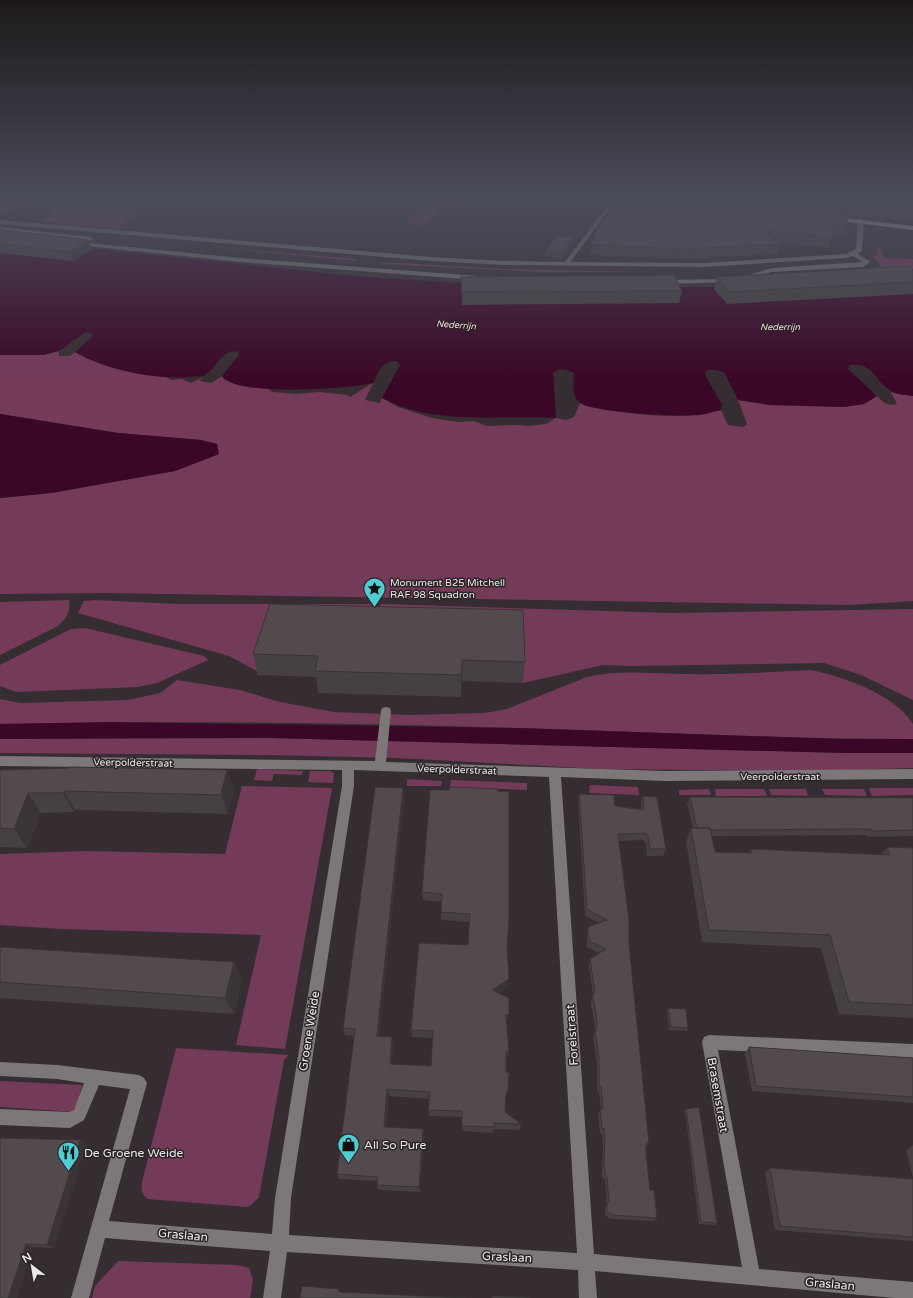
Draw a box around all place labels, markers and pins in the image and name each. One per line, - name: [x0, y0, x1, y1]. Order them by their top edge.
- place icon: Monument B25 Mitchell RAF 98 Squadron: [362, 575, 388, 608]
- place label: Monument B25 Mitchell RAF 98 Squadron: [390, 577, 505, 601]
- shop icon: All So Pure: [335, 1132, 361, 1165]
- place label: All So Pure: [364, 1138, 426, 1152]
- restaurant icon: De Groene Weide: [56, 1140, 82, 1173]
- place label: De Groene Weide: [84, 1146, 183, 1160]

